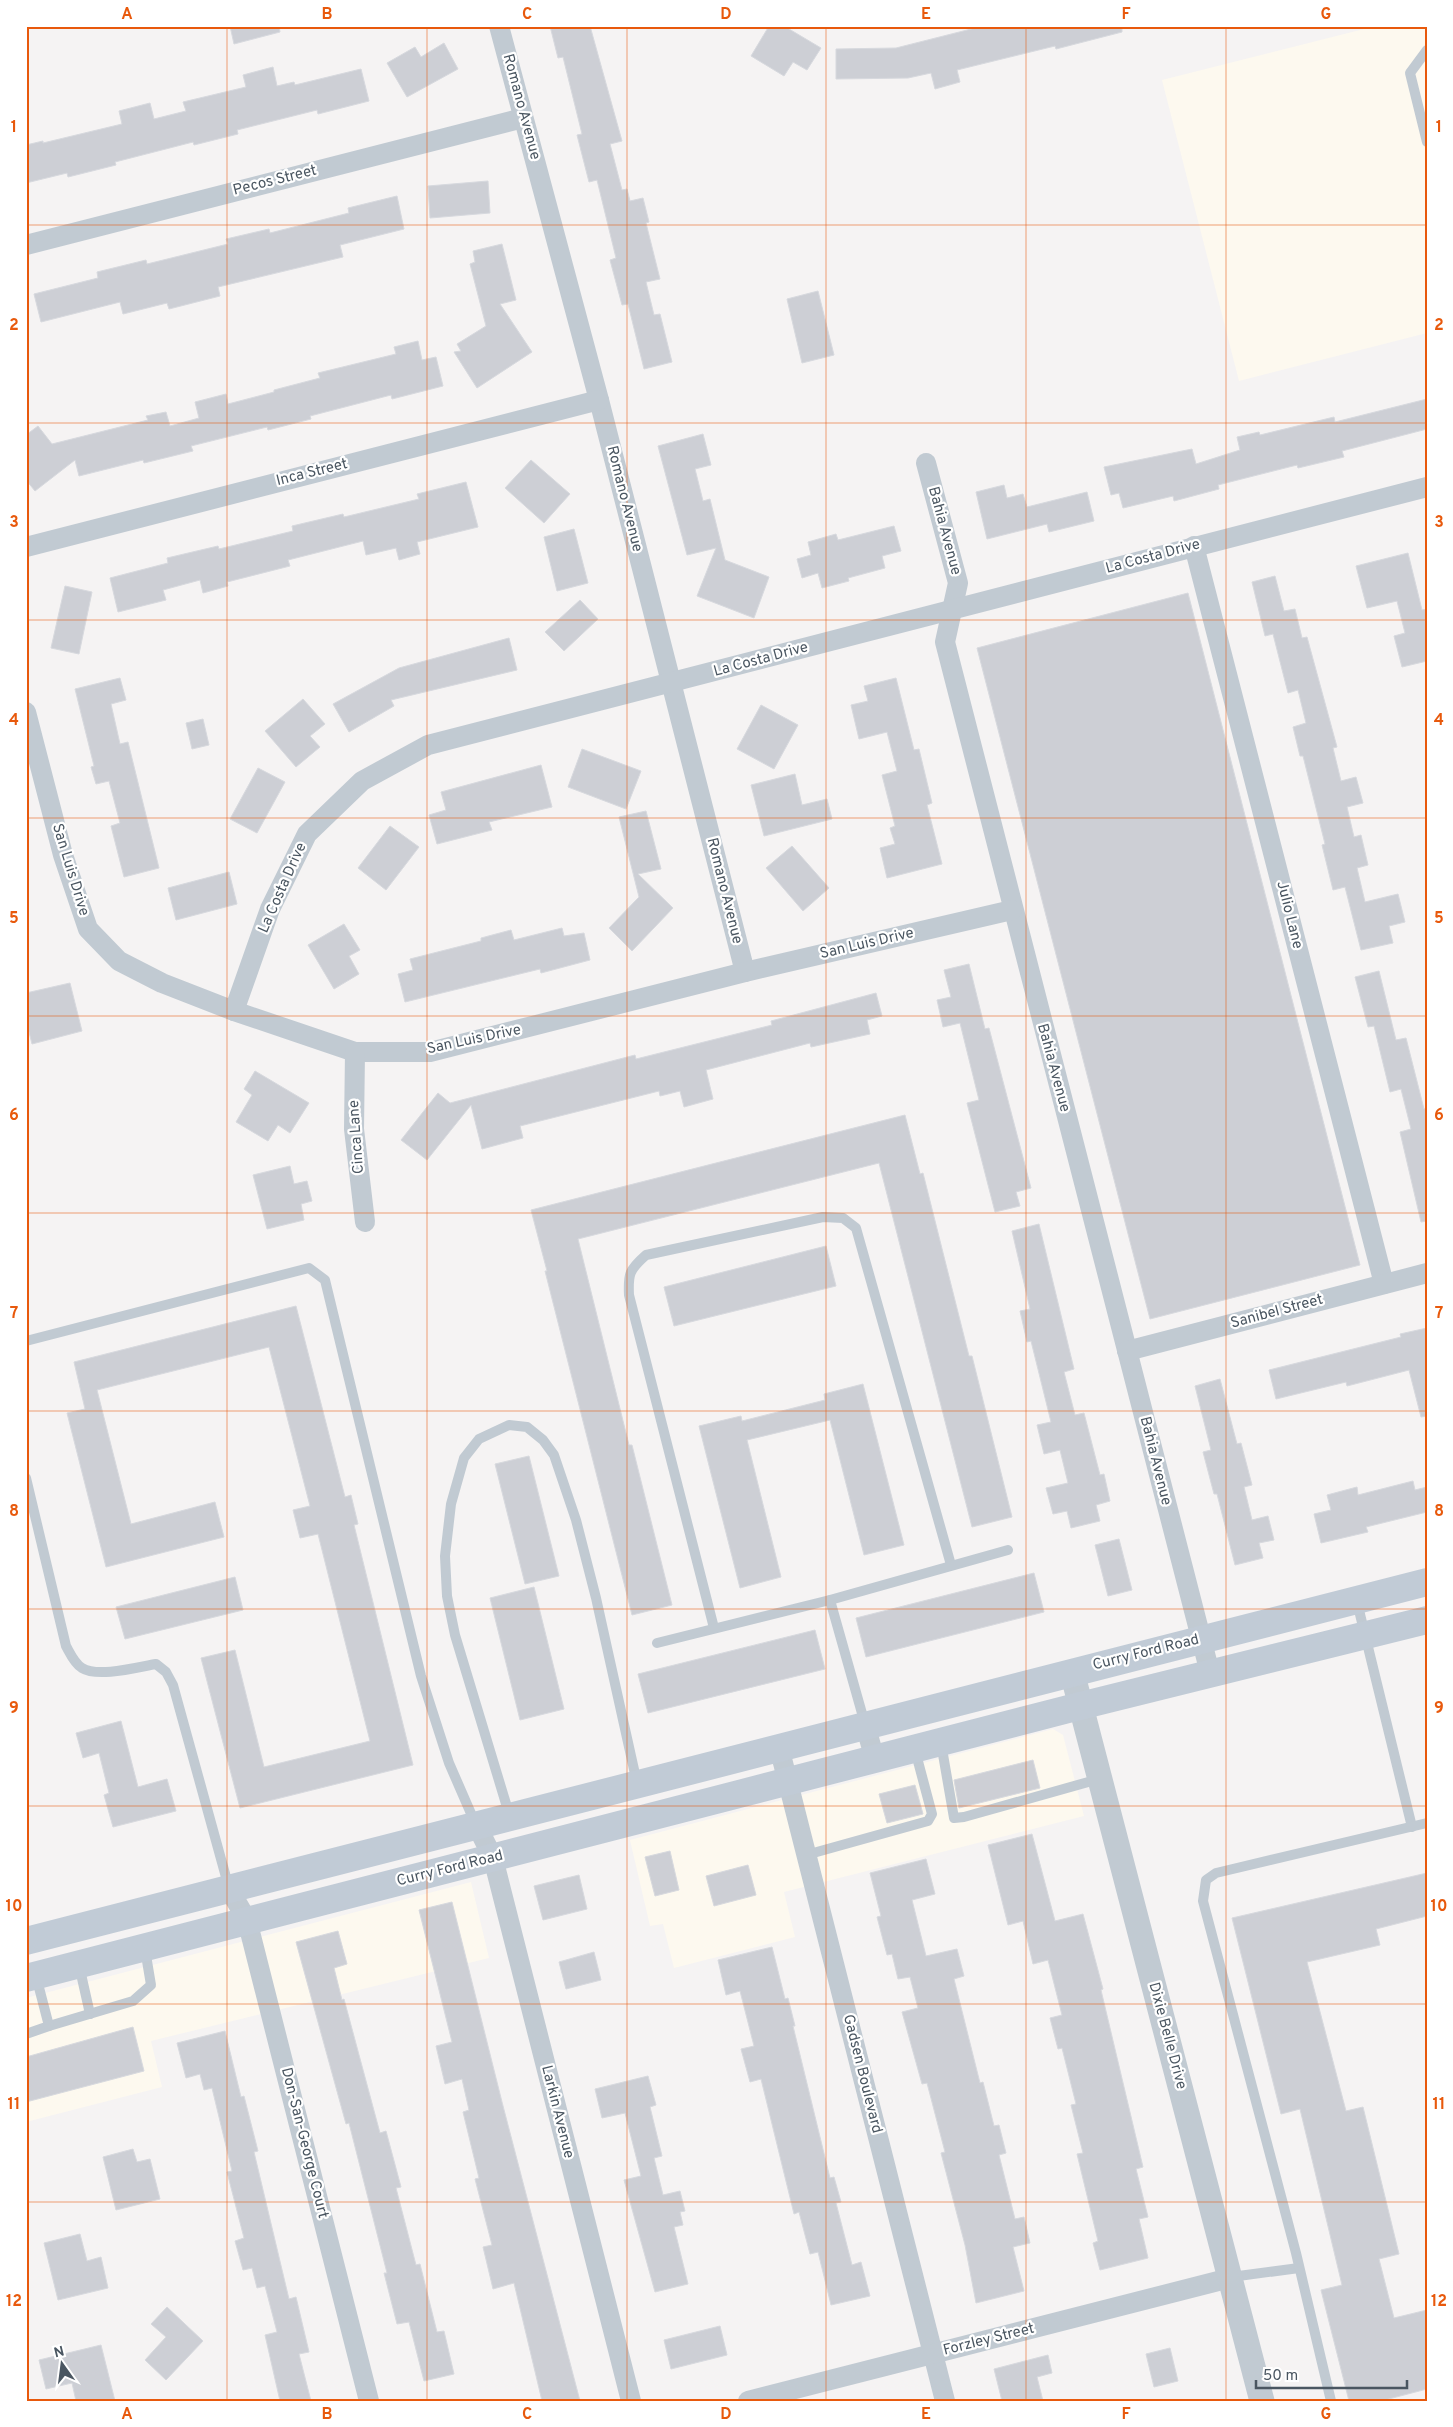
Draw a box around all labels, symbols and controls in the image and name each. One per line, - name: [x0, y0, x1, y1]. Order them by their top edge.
- text: A: [121, 5, 133, 25]
- text: B: [321, 5, 333, 25]
- text: C: [522, 5, 532, 25]
- text: D: [720, 5, 732, 25]
- text: E: [921, 5, 931, 25]
- text: F: [1121, 5, 1131, 25]
- text: G: [1321, 5, 1331, 25]
- street label: Romano Avenue: [498, 52, 544, 162]
- text: 1: [11, 118, 17, 138]
- text: 1: [1436, 118, 1442, 138]
- street label: Pecos Street: [231, 161, 319, 201]
- text: 2: [9, 316, 19, 336]
- text: 2: [1434, 316, 1444, 336]
- street label: Romano Avenue: [602, 444, 646, 554]
- street label: Inca Street: [274, 455, 350, 491]
- street label: Bahia Avenue: [923, 485, 965, 577]
- text: 3: [9, 513, 19, 533]
- text: 3: [1434, 513, 1444, 533]
- street label: La Costa Drive: [1104, 535, 1202, 579]
- street label: La Costa Drive: [712, 638, 810, 682]
- text: 4: [9, 711, 19, 731]
- text: 4: [1434, 711, 1444, 731]
- street label: San Luis Drive: [47, 821, 93, 919]
- street label: Romano Avenue: [702, 836, 746, 946]
- street label: La Costa Drive: [255, 840, 311, 936]
- street label: Julio Lane: [1271, 879, 1307, 951]
- text: 5: [9, 909, 19, 929]
- text: 5: [1434, 909, 1444, 929]
- street label: San Luis Drive: [818, 924, 916, 964]
- street label: San Luis Drive: [425, 1021, 523, 1059]
- street label: Bahia Avenue: [1032, 1022, 1074, 1114]
- street label: Cinca Lane: [345, 1099, 369, 1175]
- text: 6: [9, 1106, 19, 1126]
- text: 6: [1434, 1106, 1444, 1126]
- street label: Sanibel Street: [1229, 1291, 1325, 1333]
- text: 7: [10, 1304, 18, 1324]
- text: 7: [1435, 1304, 1443, 1324]
- street label: Bahia Avenue: [1135, 1415, 1175, 1507]
- text: 8: [9, 1502, 19, 1522]
- text: 8: [1434, 1502, 1444, 1522]
- street label: Curry Ford Road: [1091, 1631, 1201, 1675]
- text: 9: [9, 1699, 19, 1719]
- text: 9: [1434, 1699, 1444, 1719]
- street label: Curry Ford Road: [395, 1847, 505, 1891]
- text: 10: [6, 1897, 22, 1917]
- text: 10: [1431, 1897, 1447, 1917]
- street label: Dixie Belle Drive: [1144, 1980, 1190, 2092]
- street label: Gadsen Boulevard: [838, 2013, 886, 2135]
- street label: Larkin Avenue: [536, 2063, 578, 2161]
- street label: Don-San-George Court: [276, 2066, 332, 2220]
- text: 11: [8, 2095, 20, 2115]
- text: 11: [1433, 2095, 1445, 2115]
- text: 12: [6, 2292, 22, 2312]
- text: 12: [1431, 2292, 1447, 2312]
- street label: Forzley Street: [941, 2320, 1037, 2360]
- north arrow: [38, 2340, 88, 2390]
- text: N: [52, 2343, 66, 2362]
- scale bar: [1256, 2357, 1407, 2389]
- text: 50 m: [1263, 2367, 1298, 2386]
- text: A: [121, 2405, 133, 2425]
- text: B: [321, 2405, 333, 2425]
- text: C: [522, 2405, 532, 2425]
- text: D: [720, 2405, 732, 2425]
- text: E: [921, 2405, 931, 2425]
- text: F: [1121, 2405, 1131, 2425]
- text: G: [1321, 2405, 1331, 2425]

